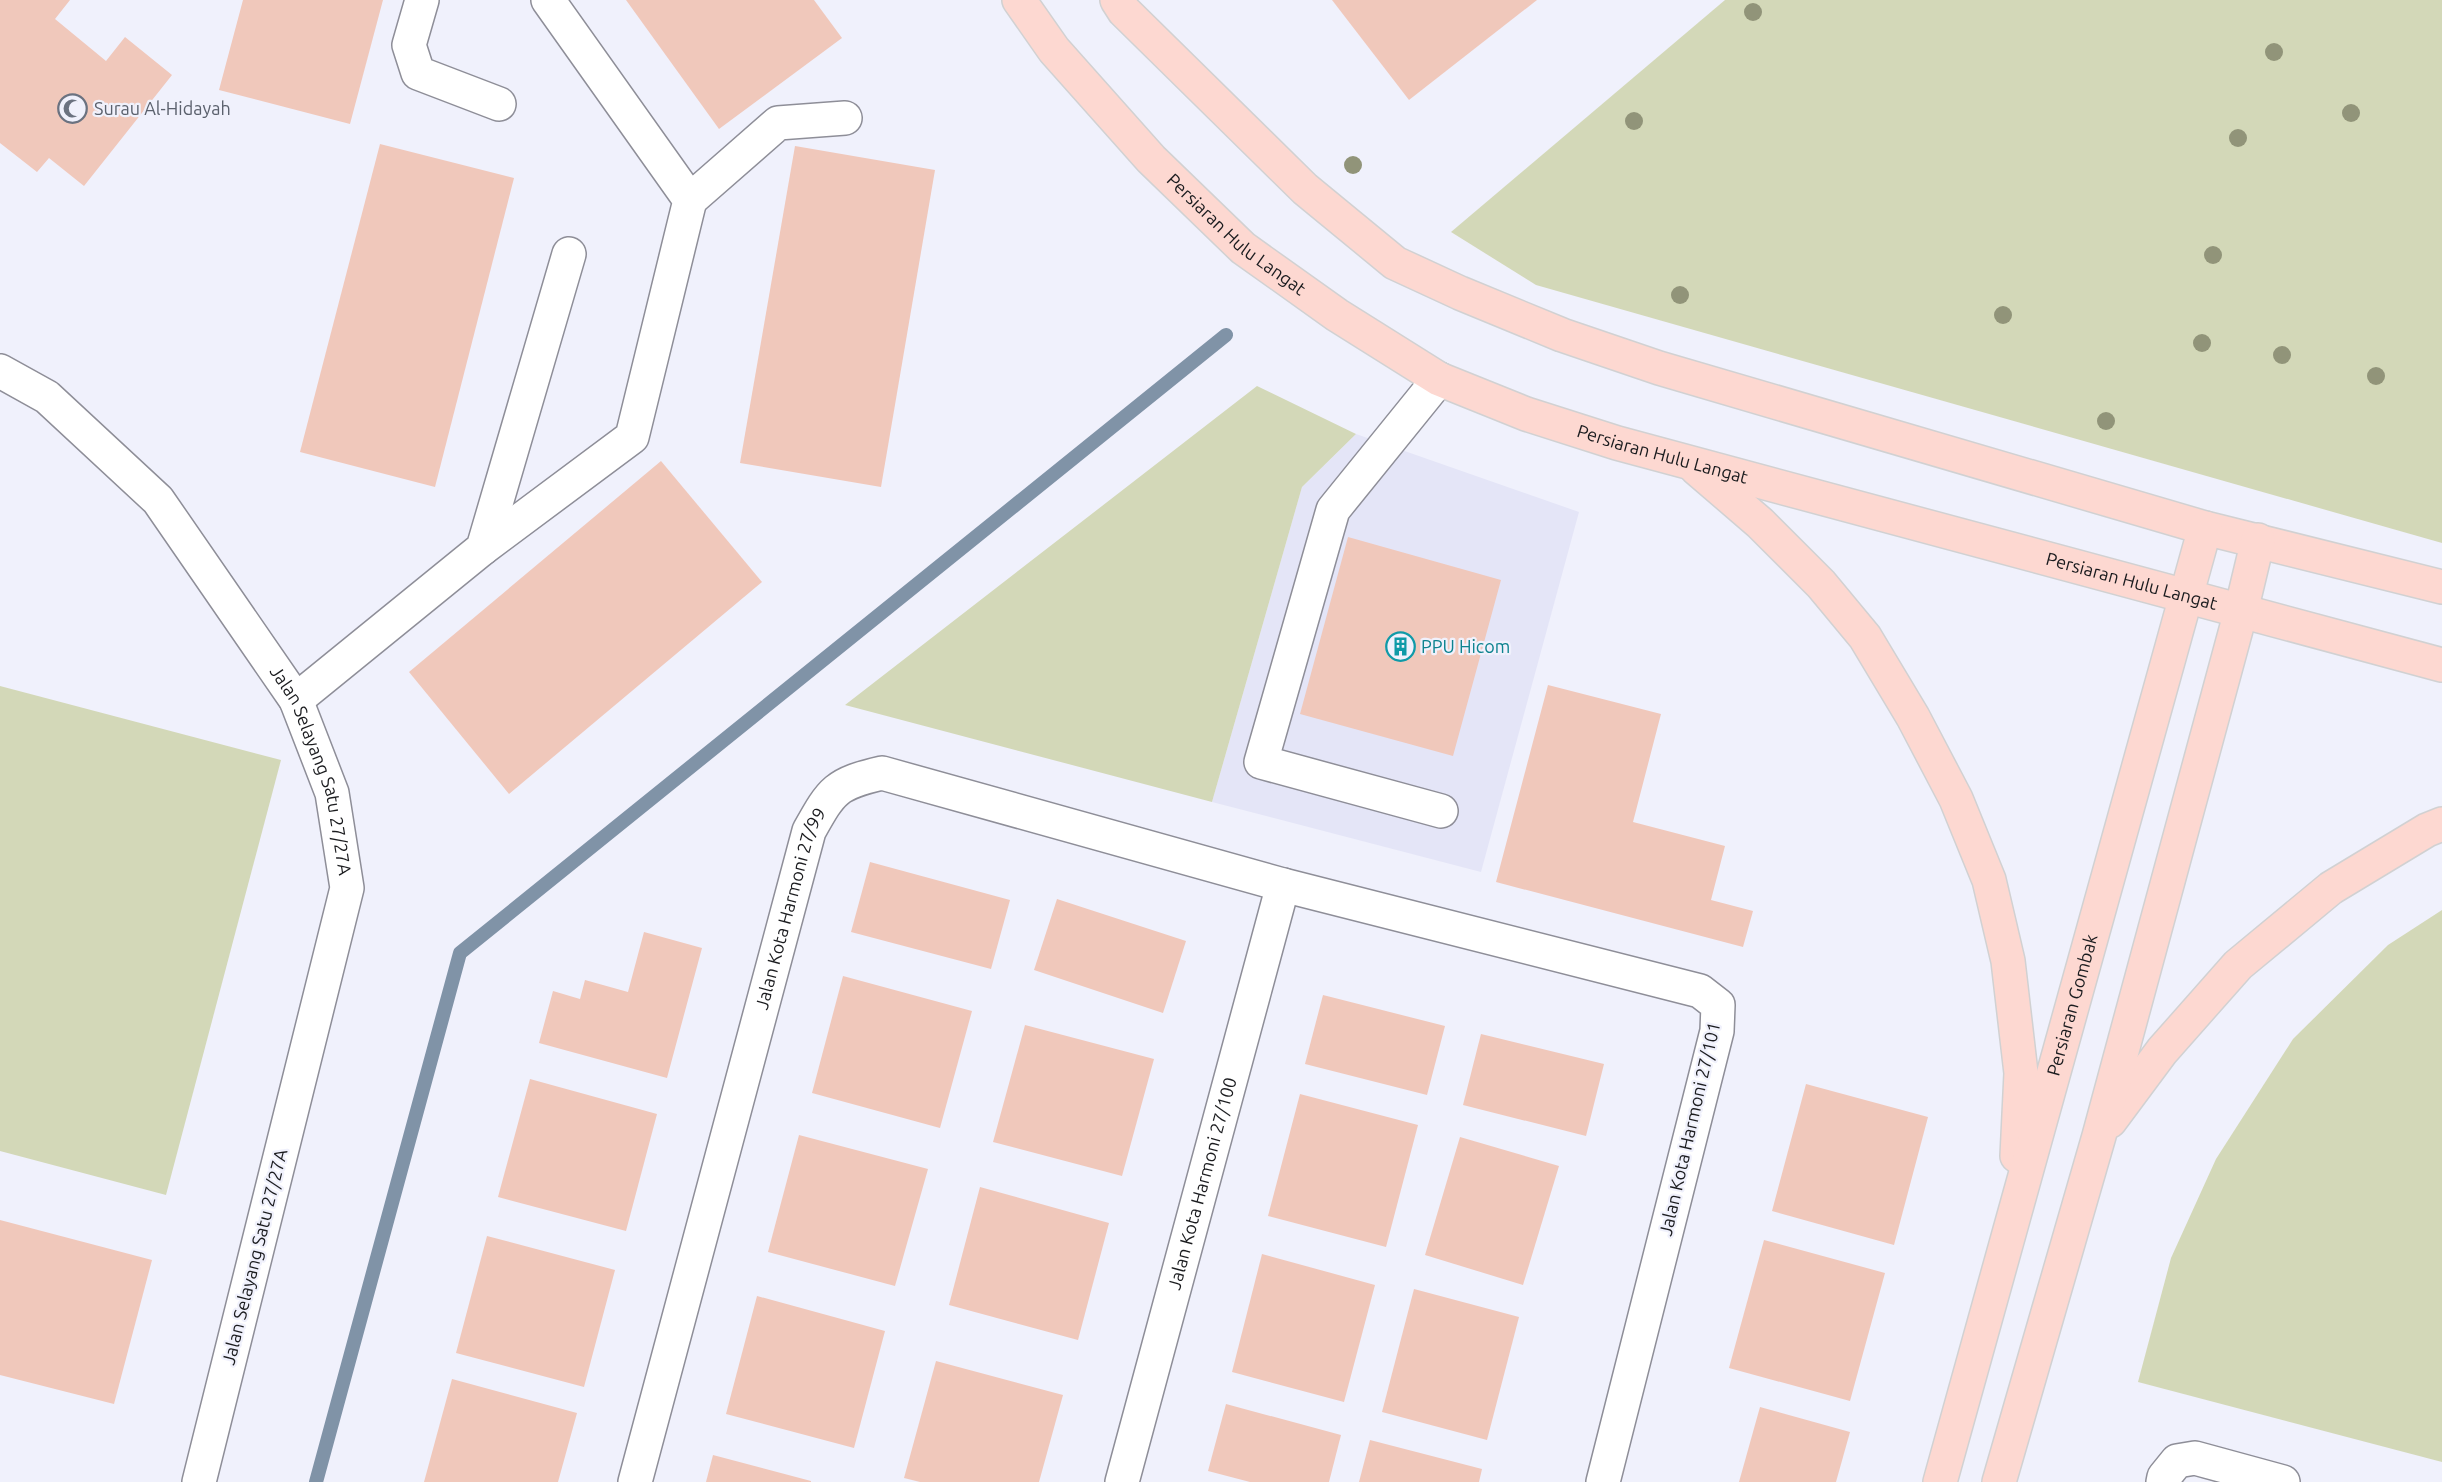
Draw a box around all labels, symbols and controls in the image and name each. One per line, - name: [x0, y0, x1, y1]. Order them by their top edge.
- mosque icon: Surau Al-Hidayah: [57, 93, 89, 125]
- place label: Surau Al-Hidayah: [94, 98, 231, 118]
- street label: Persiaran Hulu Langat: [1163, 169, 1310, 298]
- street label: Persiaran Hulu Langat: [1575, 420, 1750, 487]
- street label: Persiaran Hulu Langat: [2044, 548, 2220, 613]
- building icon: PPU Hicom: [1384, 631, 1416, 663]
- place label: PPU Hicom: [1421, 636, 1510, 656]
- street label: Jalan Selayang Satu 27/27A: [266, 662, 356, 877]
- street label: Jalan Kota Harmoni 27/99: [751, 804, 829, 1011]
- street label: Persiaran Gombak: [2042, 932, 2101, 1078]
- street label: Jalan Kota Harmoni 27/101: [1655, 1020, 1723, 1238]
- street label: Jalan Kota Harmoni 27/100: [1163, 1075, 1240, 1292]
- street label: Jalan Selayang Satu 27/27A: [218, 1147, 291, 1367]

